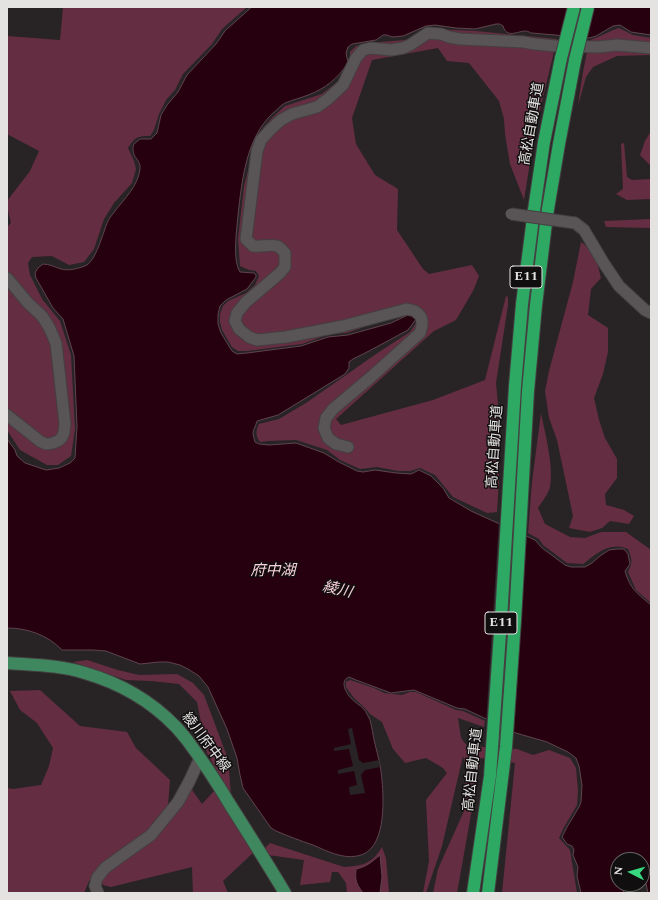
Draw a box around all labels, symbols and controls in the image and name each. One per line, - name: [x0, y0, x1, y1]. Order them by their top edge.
- street label: 高松自動車道: [517, 81, 549, 167]
- road number: E11: [510, 266, 542, 288]
- street label: 高松自動車道: [485, 405, 507, 489]
- water label: 府中湖: [251, 563, 295, 581]
- water label: 綾川: [320, 579, 354, 603]
- road number: E11: [485, 612, 517, 634]
- street label: 綾川府中線: [177, 710, 233, 776]
- street label: 高松自動車道: [461, 727, 487, 813]
- north arrow: [610, 852, 650, 892]
- text: N: [610, 865, 627, 876]

